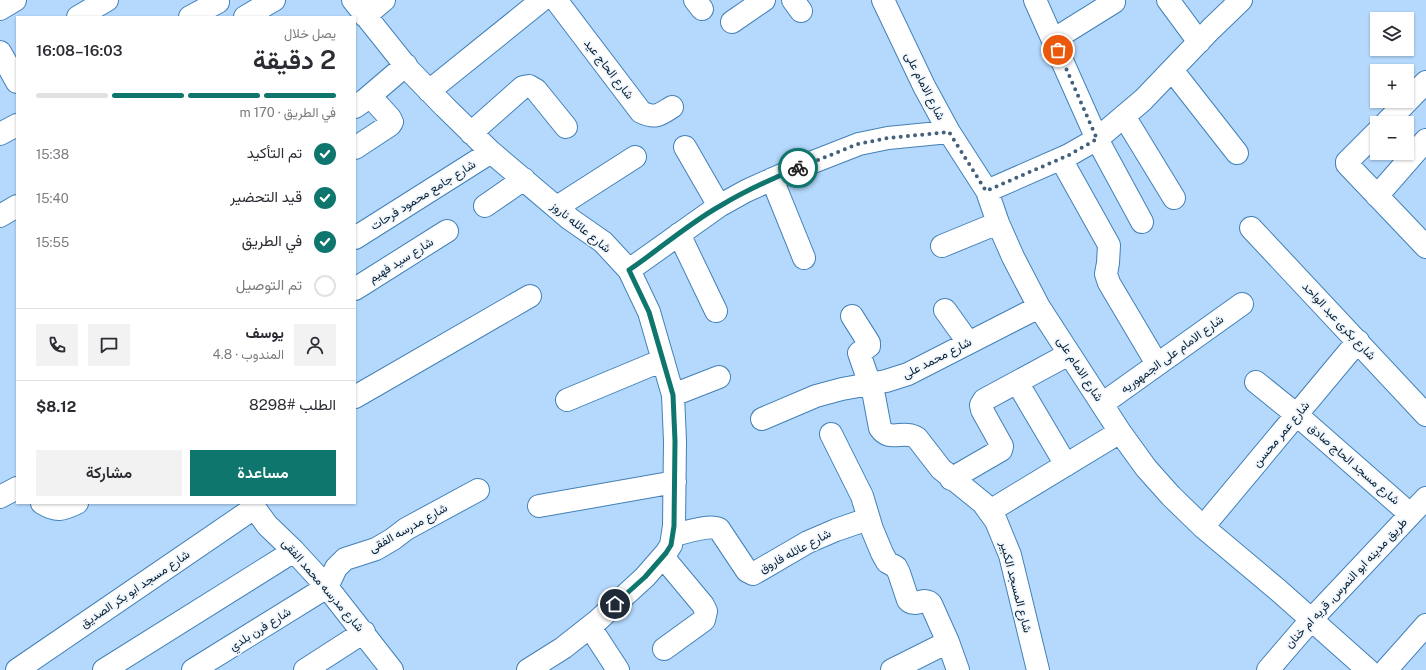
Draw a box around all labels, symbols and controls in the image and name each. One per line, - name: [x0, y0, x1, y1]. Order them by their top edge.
- map controls: [1370, 12, 1414, 160]
- button: layers: [1370, 12, 1414, 56]
- text: يصل خلال: [284, 26, 336, 41]
- pin: [1041, 33, 1075, 67]
- street label: شارع الحاج عيد: [580, 36, 637, 103]
- icon: bag: [1047, 39, 1069, 61]
- text: 16:03–16:08: [36, 42, 122, 59]
- text: 2 دقيقة: [253, 44, 336, 75]
- street label: شارع الامام على: [900, 50, 948, 123]
- button: +: [1370, 64, 1414, 108]
- text: في الطريق · 170 m: [239, 105, 336, 120]
- button: −: [1370, 116, 1414, 160]
- icon: check: [314, 143, 336, 165]
- text: تم التأكيد: [247, 144, 302, 161]
- text: 15:38: [36, 147, 69, 162]
- courier: [778, 148, 818, 188]
- street label: شارع جامع محمود فرحات: [368, 157, 479, 235]
- icon: bike: [787, 157, 809, 179]
- icon: check: [314, 187, 336, 209]
- text: قيد التحضير: [230, 188, 302, 205]
- text: 15:40: [36, 191, 69, 206]
- street label: شارع عائله ناروز: [546, 198, 614, 257]
- icon: check: [314, 231, 336, 253]
- text: في الطريق: [242, 232, 302, 249]
- text: 15:55: [36, 235, 69, 250]
- street label: شارع سيد فهيم: [366, 235, 437, 287]
- text: تم التوصيل: [236, 276, 302, 293]
- street label: شارع بكرى عبد الواحد: [1298, 279, 1379, 364]
- street label: شارع الامام على الجمهوريه: [1118, 312, 1227, 398]
- button: phone: [36, 324, 78, 366]
- button: chat: [88, 324, 130, 366]
- text: يوسف: [246, 324, 284, 341]
- button: person: [294, 324, 336, 366]
- street label: شارع الامام على: [1052, 334, 1106, 405]
- street label: شارع محمد على: [900, 335, 975, 383]
- text: المندوب · 4.8: [213, 347, 284, 362]
- text: الطلب #8298: [249, 396, 336, 413]
- text: $8.12: [36, 398, 76, 415]
- street label: شارع عمر محسن: [1250, 398, 1314, 471]
- street label: شارع مسجد الحاج صادق: [1304, 420, 1403, 509]
- button: مشاركة: [36, 450, 182, 496]
- button: مساعدة: [190, 450, 336, 496]
- street label: شارع مدرسه الفقى: [366, 501, 451, 557]
- street label: طريق مدينه ابو النمرس, قريه ام خنان: [1282, 515, 1411, 652]
- street label: شارع عائله فاروق: [757, 526, 834, 578]
- street label: شارع مدرسه محمد الفقى: [277, 536, 367, 636]
- street label: شارع المسجد الكبير: [995, 539, 1035, 635]
- street label: شارع مسجد ابو بكر الصديق: [78, 547, 193, 632]
- pin: [598, 587, 632, 621]
- icon: home: [604, 593, 626, 615]
- street label: شارع فرن بلدي: [227, 604, 295, 656]

